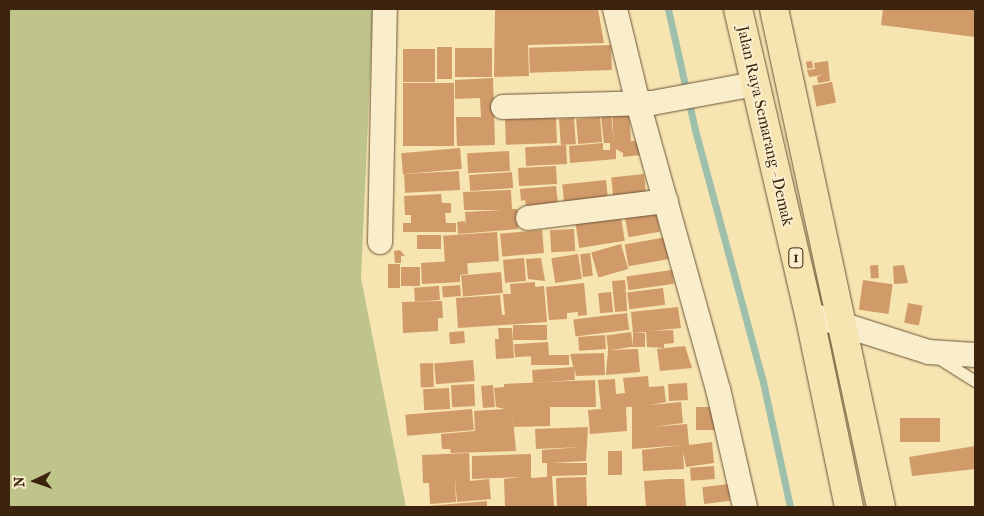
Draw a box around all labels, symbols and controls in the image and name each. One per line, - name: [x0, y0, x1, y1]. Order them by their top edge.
- street label: Jalan Raya Semarang - Demak: [733, 24, 797, 228]
- road number: 1: [787, 246, 805, 270]
- north arrow: [10, 456, 60, 506]
- text: N: [11, 476, 28, 488]

